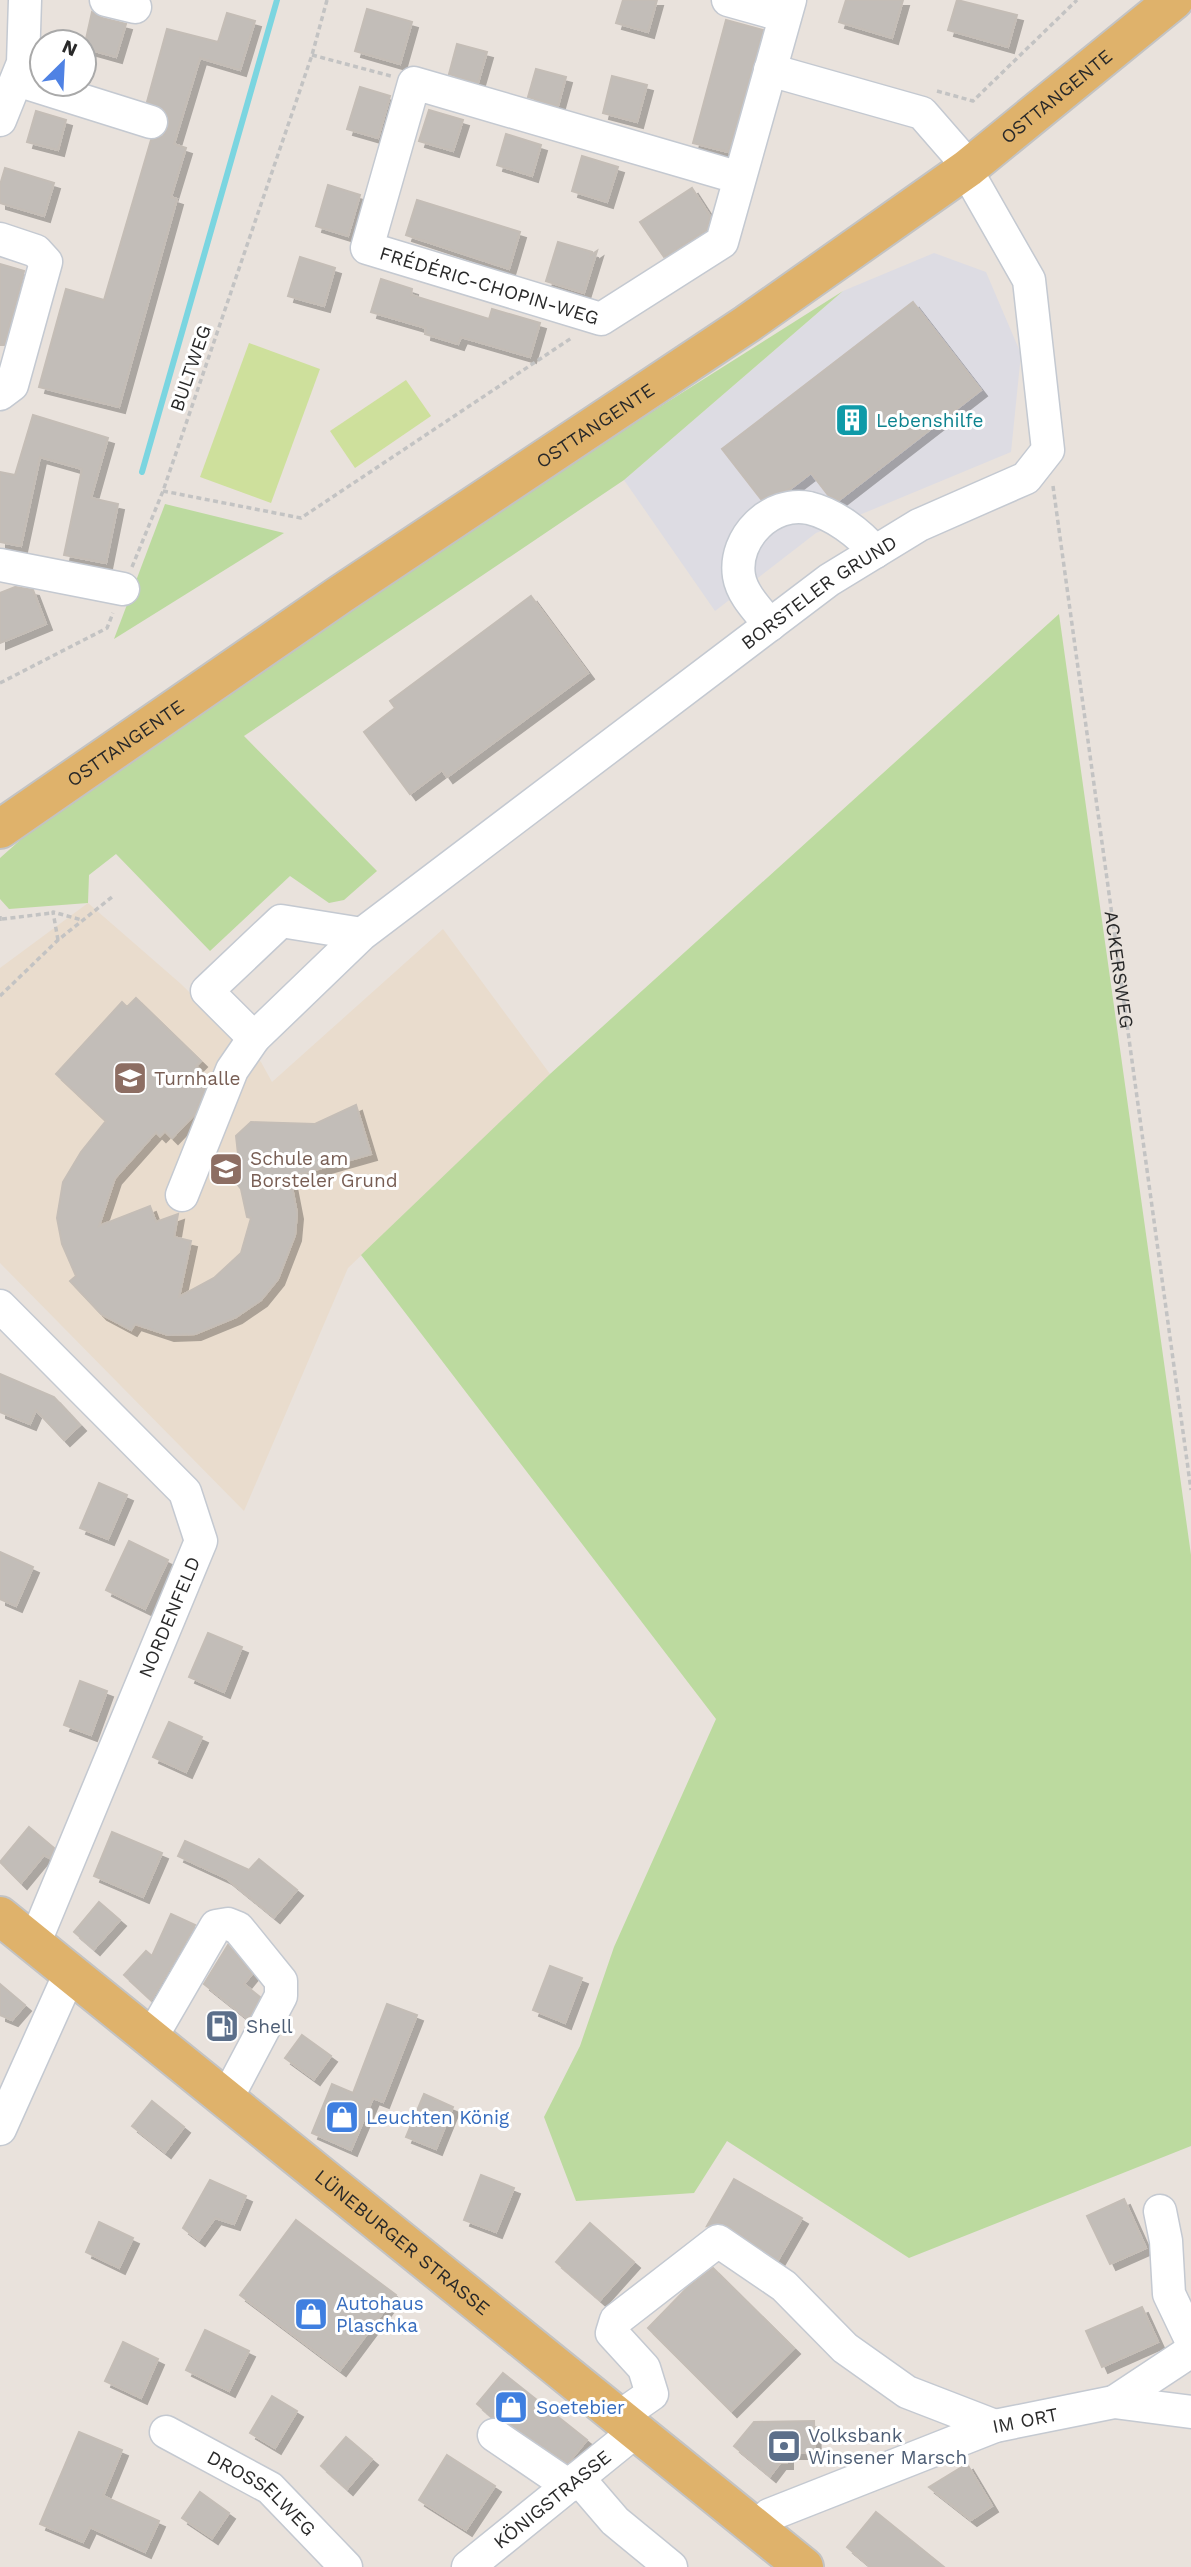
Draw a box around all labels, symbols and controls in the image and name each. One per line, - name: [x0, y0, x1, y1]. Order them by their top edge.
- north arrow: [28, 28, 98, 98]
- text: N: [59, 35, 81, 61]
- street label: OSTTANGENTE: [996, 44, 1117, 149]
- street label: FRÉDÉRIC-CHOPIN-WEG: [377, 241, 602, 330]
- street label: BULTWEG: [165, 322, 216, 415]
- street label: OSTTANGENTE: [532, 378, 659, 473]
- building icon: Lebenshilfe: [833, 401, 871, 439]
- place label: Lebenshilfe: [876, 409, 983, 432]
- street label: BORSTELER GRUND: [737, 530, 901, 655]
- street label: OSTTANGENTE: [62, 695, 188, 792]
- street label: ACKERSWEG: [1100, 909, 1138, 1030]
- school or university icon: Turnhalle: [111, 1059, 149, 1097]
- place label: Turnhalle: [154, 1067, 241, 1090]
- place label: Schule am Borsteler Grund: [250, 1147, 398, 1192]
- school or university icon: Schule am Borsteler Grund: [207, 1150, 245, 1188]
- street label: NORDENFELD: [134, 1553, 205, 1681]
- fuel station icon: Shell: [203, 2007, 241, 2045]
- place label: Shell: [246, 2015, 293, 2038]
- shop icon: Leuchten König: [323, 2098, 361, 2136]
- place label: Leuchten König: [366, 2106, 510, 2129]
- street label: LÜNEBURGER STRASSE: [310, 2165, 494, 2320]
- place label: Autohaus Plaschka: [336, 2292, 424, 2337]
- shop icon: Autohaus Plaschka: [292, 2295, 330, 2333]
- shop icon: Soetebier: [492, 2388, 530, 2426]
- place label: Soetebier: [536, 2396, 625, 2419]
- street label: IM ORT: [990, 2403, 1060, 2438]
- place label: Volksbank Winsener Marsch: [808, 2424, 967, 2469]
- bank icon: Volksbank Winsener Marsch: [765, 2427, 803, 2465]
- street label: DROSSELWEG: [203, 2445, 320, 2541]
- street label: KÖNIGSTRASSE: [489, 2445, 615, 2554]

